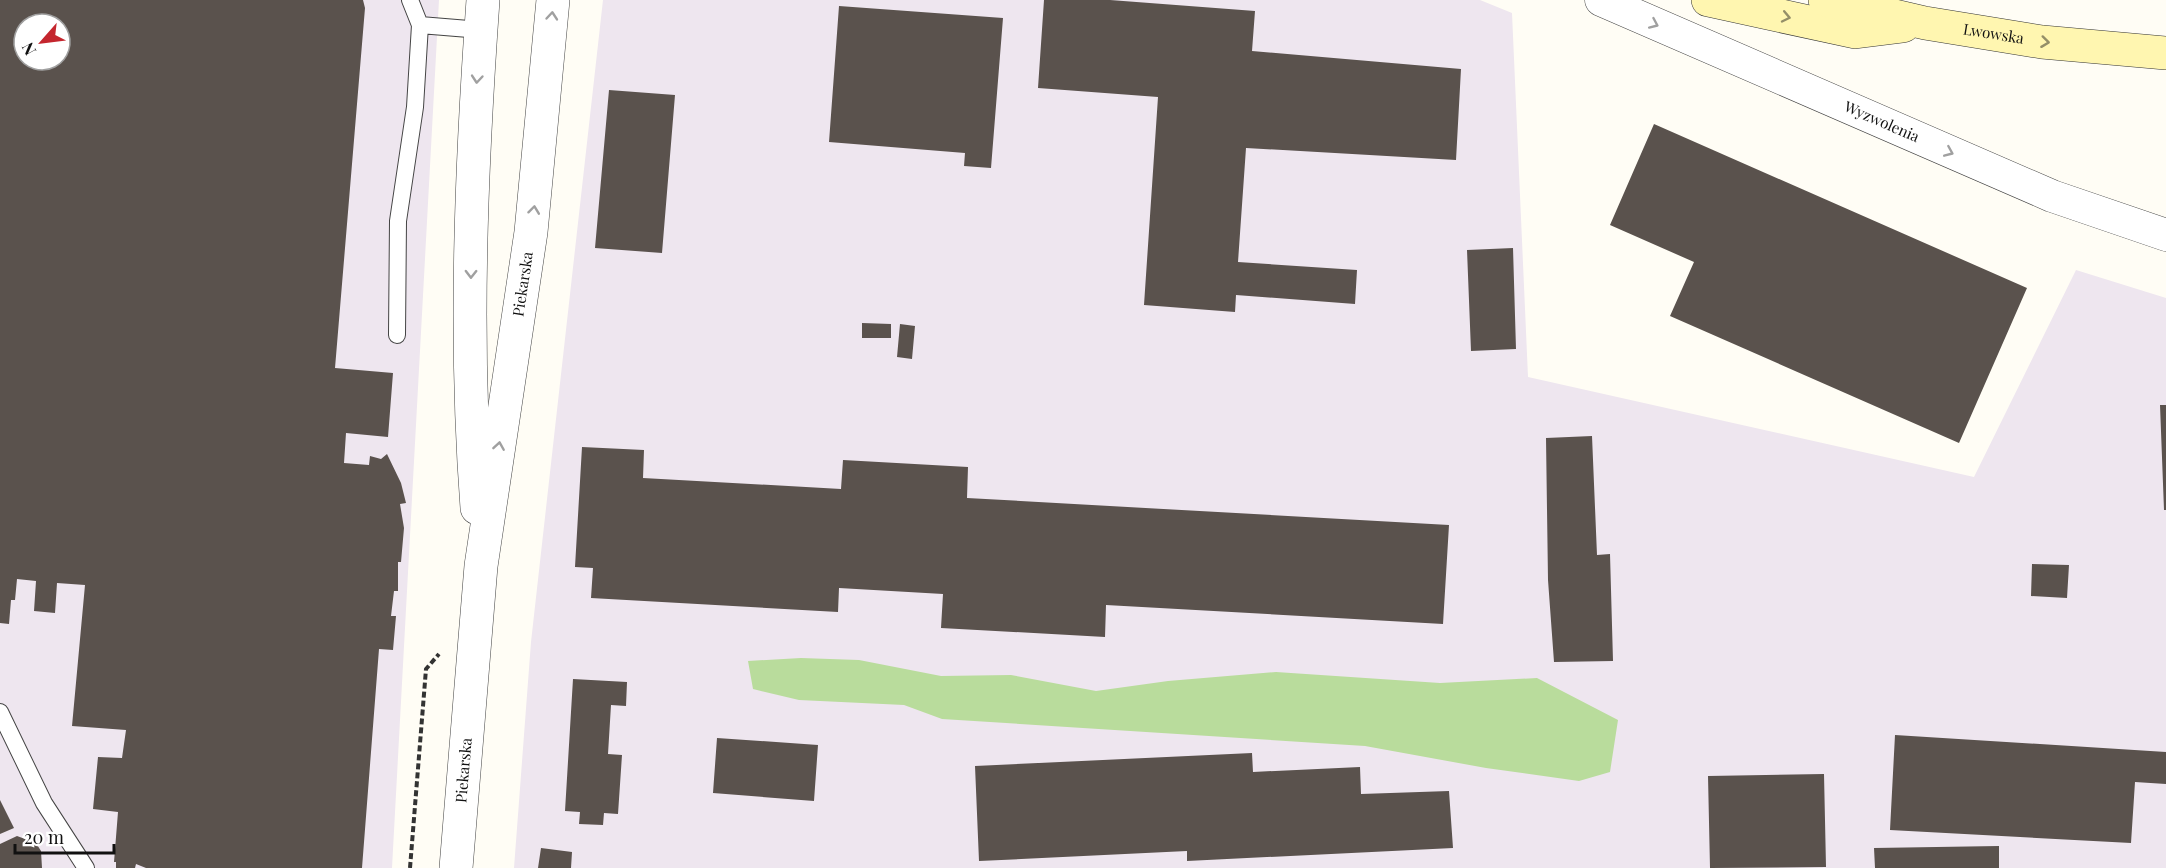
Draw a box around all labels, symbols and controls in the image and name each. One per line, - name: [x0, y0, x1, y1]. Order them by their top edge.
- one-way arrow: [1781, 10, 1791, 23]
- north arrow: [12, 12, 72, 72]
- one-way arrow: [545, 12, 558, 21]
- one-way arrow: [1648, 17, 1659, 29]
- street label: Lwowska: [1962, 18, 2026, 48]
- one-way arrow: [2040, 36, 2050, 48]
- text: N: [16, 39, 40, 59]
- one-way arrow: [471, 75, 484, 84]
- street label: Wyzwolenia: [1840, 96, 1923, 146]
- one-way arrow: [1942, 144, 1953, 156]
- one-way arrow: [527, 206, 540, 215]
- street label: Piekarska: [507, 250, 537, 318]
- one-way arrow: [465, 270, 478, 279]
- one-way arrow: [493, 442, 505, 451]
- street label: Piekarska: [450, 736, 476, 804]
- scale bar: [15, 817, 114, 855]
- text: 20 m: [24, 825, 64, 849]

